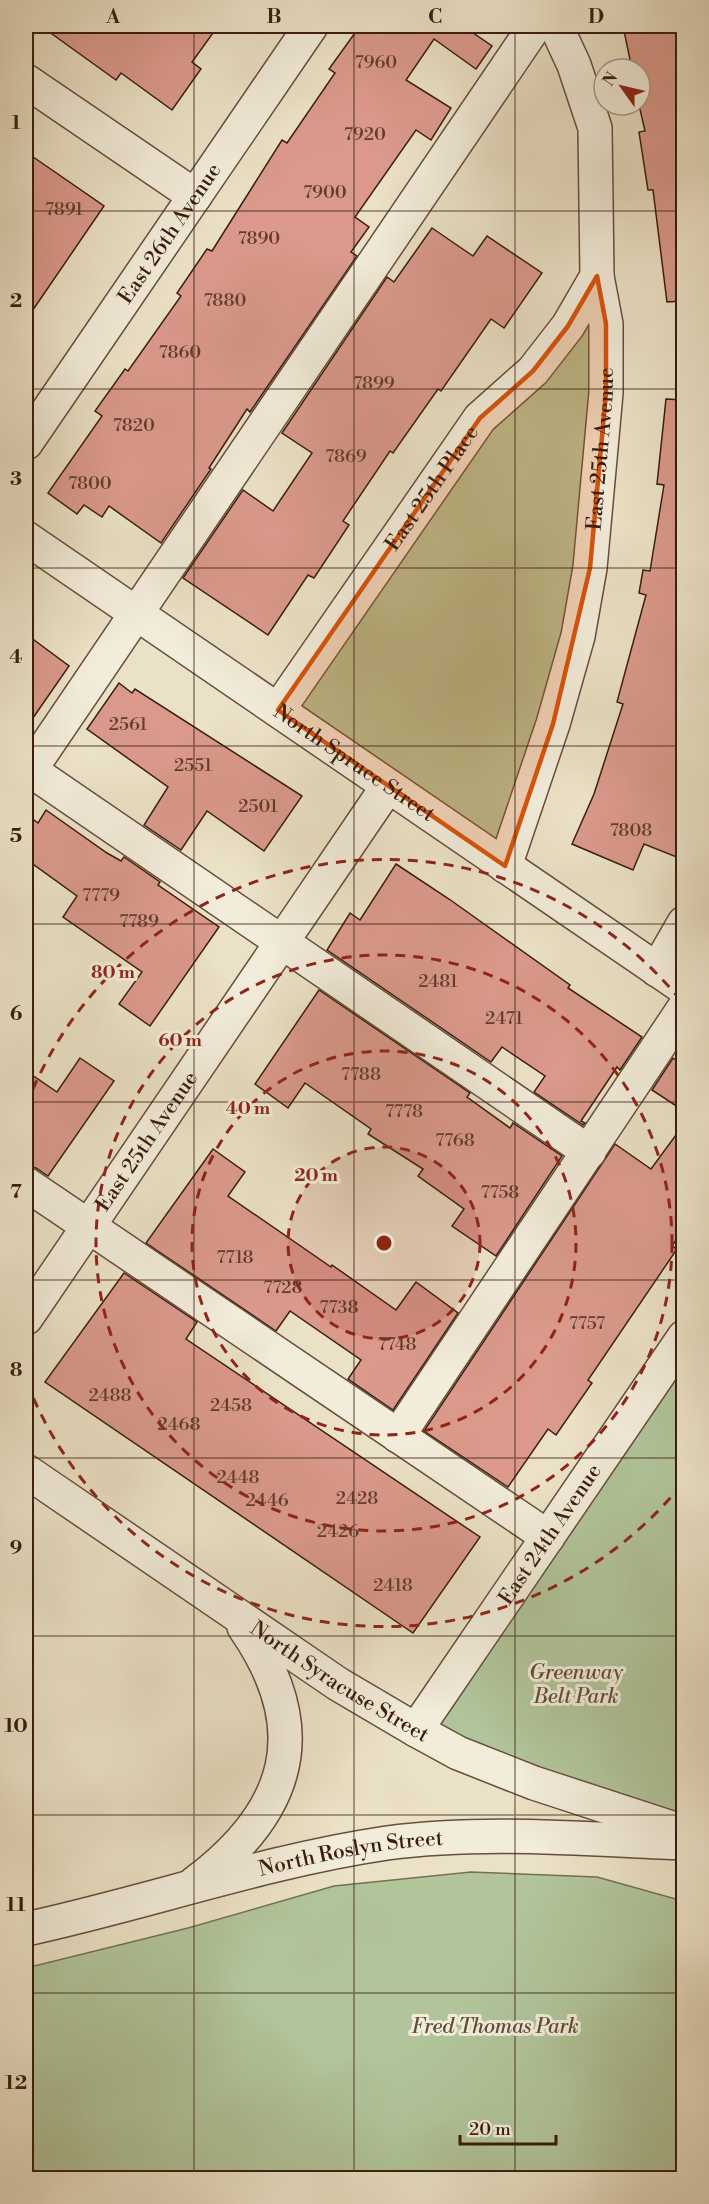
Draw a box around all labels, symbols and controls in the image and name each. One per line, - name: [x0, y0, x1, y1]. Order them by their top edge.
- text: A: [105, 5, 121, 30]
- text: B: [266, 5, 282, 30]
- text: C: [428, 5, 442, 30]
- text: D: [588, 5, 604, 30]
- house number: 7960: [355, 51, 397, 74]
- north arrow: [592, 57, 652, 117]
- text: N: [599, 68, 622, 90]
- text: 1: [11, 111, 21, 136]
- house number: 7920: [344, 123, 386, 146]
- street label: East 26th Avenue: [113, 158, 227, 309]
- house number: 7900: [303, 181, 347, 204]
- house number: 7891: [45, 198, 83, 221]
- house number: 7890: [238, 227, 280, 250]
- text: 2: [10, 289, 22, 314]
- house number: 7880: [204, 289, 246, 312]
- house number: 7860: [159, 341, 201, 364]
- street label: East 25th Avenue: [581, 367, 620, 532]
- house number: 7899: [353, 372, 395, 395]
- house number: 7820: [113, 414, 155, 437]
- street label: East 25th Place: [380, 421, 485, 556]
- house number: 7869: [325, 445, 367, 468]
- text: 3: [10, 467, 22, 492]
- house number: 7800: [68, 472, 112, 495]
- text: 4: [9, 645, 23, 670]
- street label: North Spruce Street: [268, 699, 440, 828]
- house number: 2561: [109, 713, 147, 736]
- house number: 2551: [174, 754, 212, 777]
- house number: 2501: [238, 795, 278, 818]
- house number: 7808: [610, 819, 652, 842]
- text: 5: [10, 824, 22, 849]
- house number: 7779: [82, 884, 120, 907]
- house number: 7789: [119, 910, 159, 933]
- text: 80 m: [91, 961, 136, 984]
- house number: 2481: [418, 970, 458, 993]
- text: 6: [10, 1002, 23, 1027]
- house number: 2471: [485, 1007, 523, 1030]
- text: 60 m: [158, 1029, 202, 1052]
- house number: 7788: [341, 1063, 381, 1086]
- street label: East 25th Avenue: [90, 1067, 204, 1217]
- text: 40 m: [226, 1097, 271, 1120]
- house number: 7778: [385, 1100, 423, 1123]
- house number: 7768: [435, 1129, 475, 1152]
- text: 20 m: [294, 1164, 338, 1187]
- text: 7: [10, 1180, 22, 1205]
- house number: 7758: [481, 1181, 519, 1204]
- centre of rings: [374, 1233, 394, 1253]
- house number: 7718: [216, 1246, 254, 1269]
- house number: 7728: [263, 1276, 303, 1299]
- house number: 7738: [320, 1296, 358, 1319]
- house number: 7757: [569, 1312, 605, 1335]
- house number: 7748: [378, 1333, 416, 1356]
- text: 8: [10, 1358, 23, 1383]
- house number: 2488: [88, 1384, 132, 1407]
- house number: 2458: [210, 1394, 252, 1417]
- house number: 2468: [157, 1413, 201, 1436]
- street label: East 24th Avenue: [493, 1459, 608, 1610]
- house number: 2448: [216, 1466, 260, 1489]
- house number: 2428: [336, 1487, 378, 1510]
- house number: 2446: [245, 1489, 289, 1512]
- house number: 2426: [317, 1520, 359, 1543]
- text: 9: [10, 1536, 22, 1561]
- house number: 2418: [373, 1574, 413, 1597]
- street label: North Syracuse Street: [245, 1616, 434, 1749]
- park label: Greenway Belt Park: [529, 1660, 624, 1710]
- text: 10: [4, 1714, 28, 1739]
- street label: North Roslyn Street: [256, 1826, 444, 1883]
- text: 11: [6, 1893, 26, 1918]
- park label: Fred Thomas Park: [411, 2014, 579, 2040]
- text: 12: [5, 2071, 27, 2096]
- scale bar: [460, 2108, 556, 2146]
- text: 20 m: [469, 2118, 511, 2141]

